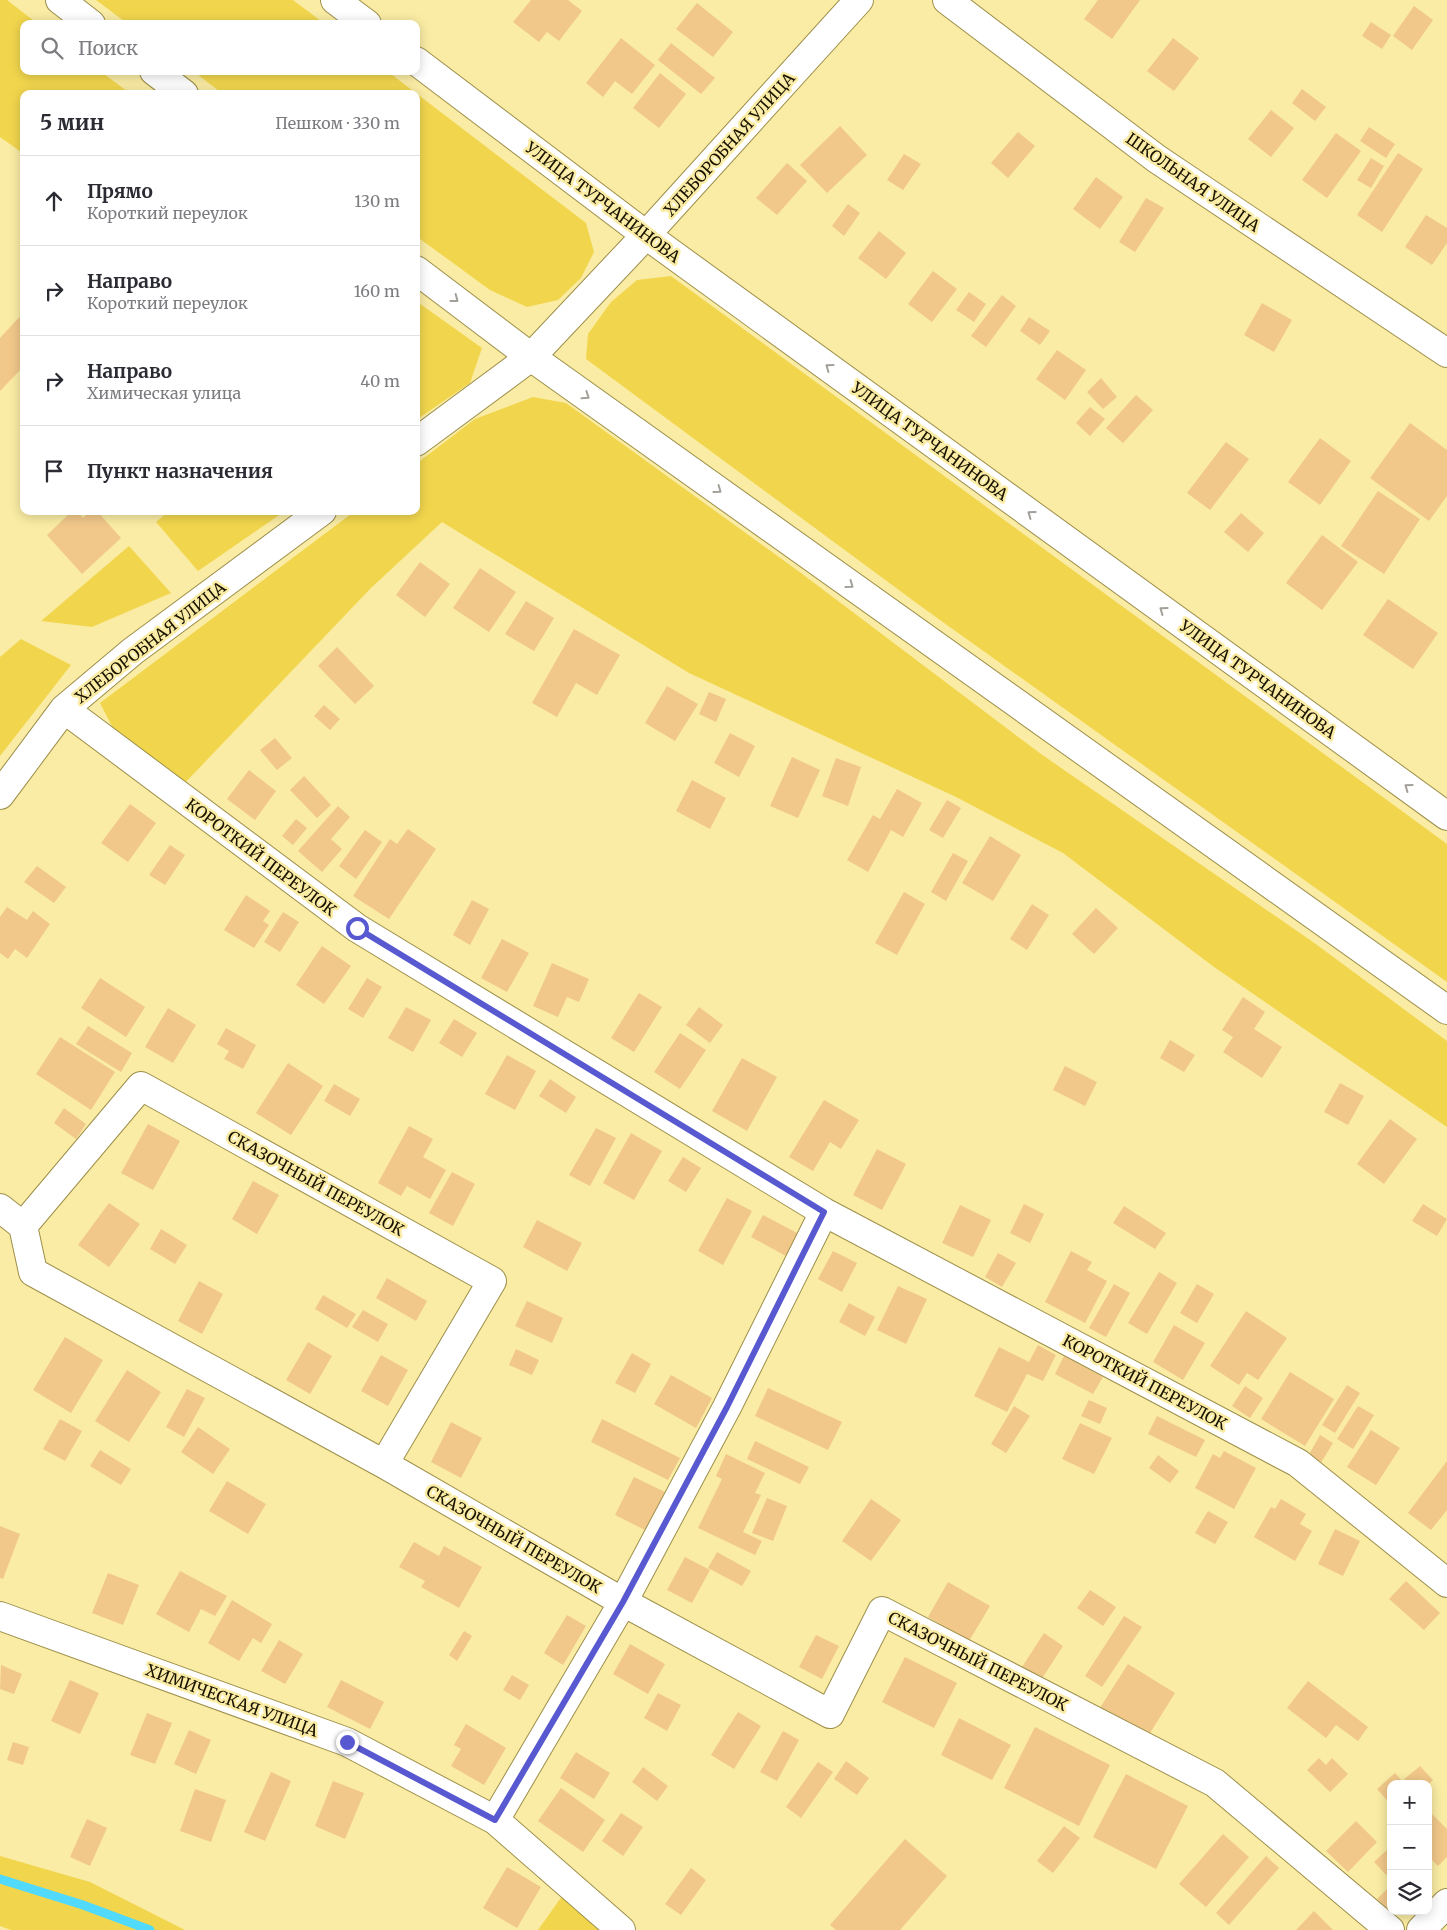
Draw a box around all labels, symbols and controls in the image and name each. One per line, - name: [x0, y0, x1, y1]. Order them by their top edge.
- search box: [20, 20, 420, 75]
- icon: search: [38, 34, 66, 62]
- text: Поиск: [78, 36, 138, 60]
- street label: ХЛЕБОРОБНАЯ УЛИЦА: [659, 68, 799, 220]
- text: 5 мин: [40, 109, 104, 136]
- text: Пешком · 330 m: [275, 113, 400, 133]
- street label: ШКОЛЬНАЯ УЛИЦА: [1122, 128, 1264, 236]
- street label: УЛИЦА ТУРЧАНИНОВА: [521, 137, 685, 267]
- text: Прямо: [87, 179, 153, 203]
- icon: ahead: [40, 187, 68, 215]
- text: 130 m: [354, 191, 400, 211]
- text: Короткий переулок: [87, 203, 248, 223]
- text: Направо: [87, 269, 172, 293]
- icon: right: [40, 277, 68, 305]
- text: 160 m: [354, 281, 400, 301]
- text: Короткий переулок: [87, 293, 248, 313]
- one-way arrow: [449, 294, 458, 302]
- text: Направо: [87, 359, 172, 383]
- one-way arrow: [825, 364, 835, 373]
- icon: right: [40, 367, 68, 395]
- text: 40 m: [360, 371, 400, 391]
- street label: УЛИЦА ТУРЧАНИНОВА: [847, 377, 1013, 505]
- text: Химическая улица: [87, 383, 241, 403]
- one-way arrow: [580, 390, 590, 399]
- icon: arrive: [40, 457, 68, 485]
- text: Пункт назначения: [87, 459, 273, 483]
- one-way arrow: [712, 484, 722, 493]
- one-way arrow: [1027, 511, 1037, 520]
- street label: ХЛЕБОРОБНАЯ УЛИЦА: [71, 576, 230, 707]
- one-way arrow: [845, 579, 854, 588]
- one-way arrow: [1160, 607, 1169, 615]
- street label: УЛИЦА ТУРЧАНИНОВА: [1175, 615, 1341, 743]
- one-way arrow: [1404, 784, 1413, 793]
- street label: КОРОТКИЙ ПЕРЕУЛОК: [182, 794, 341, 920]
- route start: [346, 917, 369, 940]
- street label: СКАЗОЧНЫЙ ПЕРЕУЛОК: [224, 1126, 408, 1240]
- street label: КОРОТКИЙ ПЕРЕУЛОК: [1059, 1330, 1231, 1434]
- street label: СКАЗОЧНЫЙ ПЕРЕУЛОК: [423, 1481, 606, 1598]
- street label: СКАЗОЧНЫЙ ПЕРЕУЛОК: [885, 1607, 1072, 1715]
- street label: ХИМИЧЕСКАЯ УЛИЦА: [143, 1659, 322, 1741]
- route end: [336, 1731, 359, 1754]
- map controls: [1387, 1780, 1432, 1915]
- button: +: [1387, 1780, 1432, 1825]
- button: −: [1387, 1825, 1432, 1870]
- button: layers: [1387, 1870, 1432, 1915]

